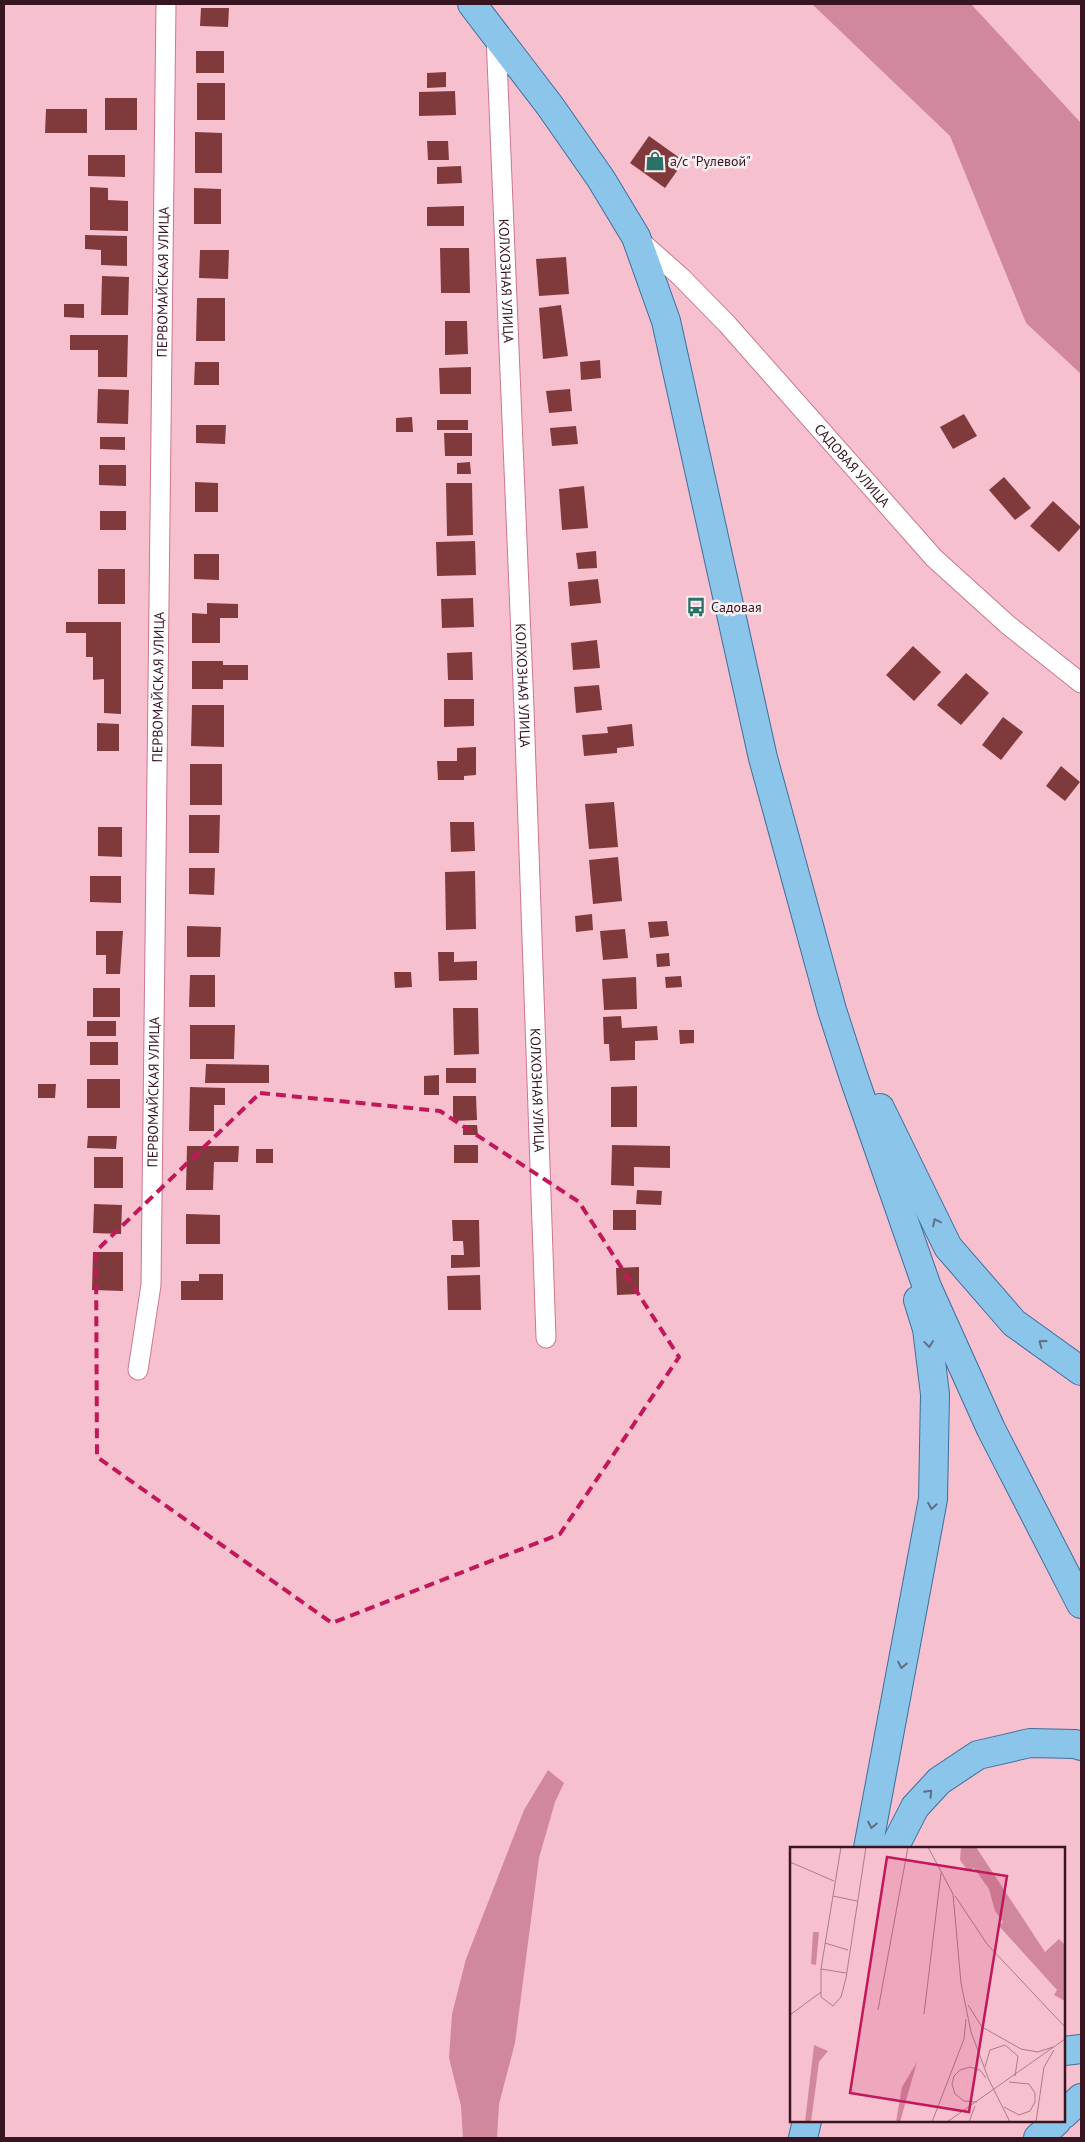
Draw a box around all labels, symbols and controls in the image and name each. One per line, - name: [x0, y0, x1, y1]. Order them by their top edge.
- shop icon: а/с "Рулевой": [644, 150, 666, 172]
- place label: а/с "Рулевой": [670, 152, 751, 170]
- street label: ПЕРВОМАЙСКАЯ УЛИЦА: [153, 206, 173, 358]
- street label: КОЛХОЗНАЯ УЛИЦА: [495, 218, 518, 344]
- street label: САДОВАЯ УЛИЦА: [810, 420, 894, 512]
- bus stop icon: Садовая: [685, 596, 707, 618]
- place label: Садовая: [711, 598, 762, 616]
- street label: ПЕРВОМАЙСКАЯ УЛИЦА: [148, 611, 168, 762]
- street label: КОЛХОЗНАЯ УЛИЦА: [511, 623, 534, 749]
- street label: ПЕРВОМАЙСКАЯ УЛИЦА: [143, 1016, 163, 1167]
- street label: КОЛХОЗНАЯ УЛИЦА: [526, 1028, 549, 1153]
- one-way arrow: [932, 1218, 942, 1227]
- one-way arrow: [923, 1340, 934, 1348]
- one-way arrow: [1038, 1340, 1047, 1349]
- one-way arrow: [927, 1502, 938, 1510]
- one-way arrow: [898, 1661, 908, 1670]
- one-way arrow: [923, 1789, 932, 1798]
- one-way arrow: [867, 1821, 878, 1829]
- inset map: [790, 1847, 1065, 2122]

